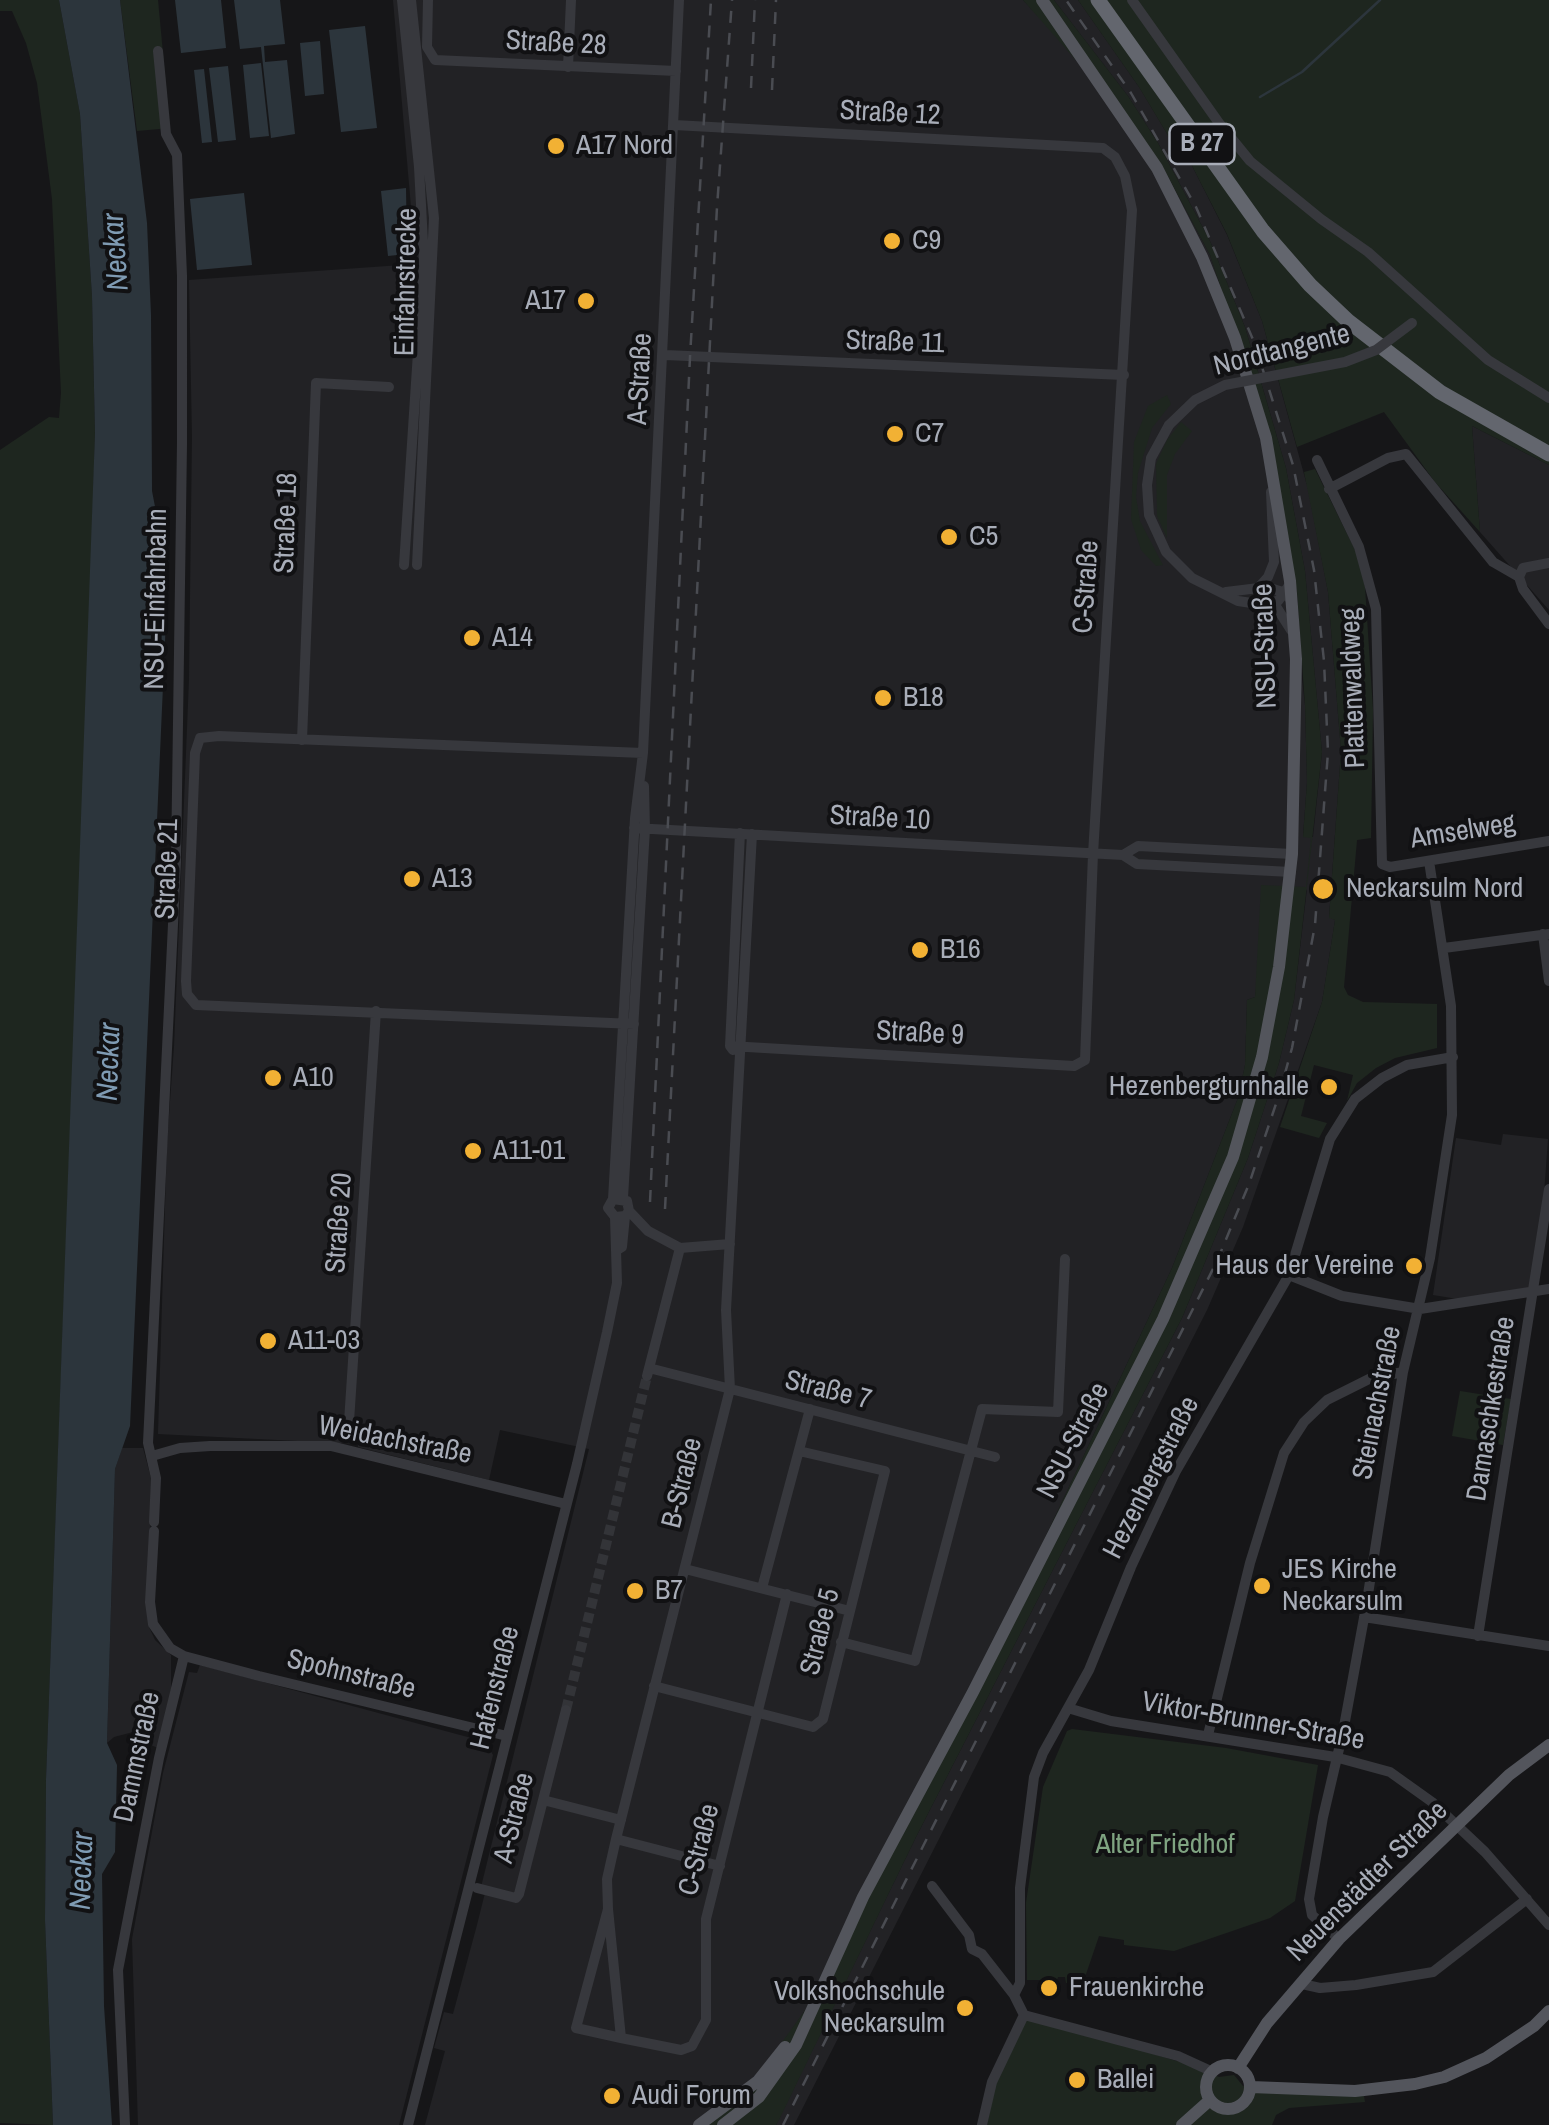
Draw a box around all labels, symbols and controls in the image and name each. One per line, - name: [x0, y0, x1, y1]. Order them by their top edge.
- street label: Straße 28: [505, 25, 607, 63]
- street label: Straße 12: [839, 95, 941, 133]
- road number: B 27: [1170, 124, 1234, 164]
- place label: A17 Nord: [576, 129, 673, 163]
- marker: A17 Nord: [545, 135, 567, 157]
- street label: Einfahrstrecke: [389, 208, 425, 356]
- water label: Neckar: [96, 212, 138, 292]
- place label: C9: [912, 224, 941, 258]
- marker: C9: [881, 230, 903, 252]
- place label: A17: [525, 284, 566, 318]
- marker: A17: [575, 290, 597, 312]
- street label: Nordtangente: [1210, 318, 1354, 384]
- street label: Straße 11: [845, 324, 945, 362]
- street label: A-Straße: [622, 332, 660, 426]
- place label: C7: [915, 417, 944, 451]
- marker: C7: [884, 423, 906, 445]
- street label: Straße 18: [268, 472, 306, 574]
- street label: NSU-Einfahrbahn: [139, 508, 175, 690]
- place label: C5: [969, 520, 998, 554]
- marker: C5: [938, 526, 960, 548]
- street label: C-Straße: [1067, 539, 1107, 635]
- street label: NSU-Straße: [1247, 583, 1285, 709]
- street label: Plattenwaldweg: [1334, 607, 1374, 769]
- place label: A14: [492, 621, 533, 655]
- marker: A14: [461, 627, 483, 649]
- place label: B18: [903, 681, 944, 715]
- marker: B18: [872, 687, 894, 709]
- street label: Straße 10: [829, 800, 931, 838]
- street label: Amselweg: [1408, 807, 1518, 857]
- street label: Straße 21: [149, 818, 187, 920]
- place label: A13: [432, 862, 473, 896]
- marker: A13: [401, 868, 423, 890]
- place label: Neckarsulm Nord: [1346, 872, 1523, 906]
- marker: Neckarsulm Nord: [1310, 876, 1336, 902]
- place label: B16: [940, 933, 981, 967]
- marker: B16: [909, 939, 931, 961]
- street label: Straße 9: [875, 1015, 965, 1053]
- water label: Neckar: [91, 1022, 129, 1102]
- place label: A10: [293, 1061, 334, 1095]
- marker: A10: [262, 1067, 284, 1089]
- place label: Hezenbergturnhalle: [1109, 1070, 1309, 1104]
- marker: Hezenbergturnhalle: [1318, 1076, 1340, 1098]
- place label: A11-01: [493, 1134, 565, 1168]
- marker: A11-01: [462, 1140, 484, 1162]
- street label: Straße 20: [320, 1172, 360, 1274]
- place label: Haus der Vereine: [1215, 1249, 1394, 1283]
- marker: Haus der Vereine: [1403, 1255, 1425, 1277]
- street label: Damaschkestraße: [1461, 1314, 1523, 1504]
- street label: Steinachstraße: [1347, 1323, 1409, 1483]
- place label: A11-03: [288, 1324, 360, 1358]
- marker: A11-03: [257, 1330, 279, 1352]
- street label: Straße 7: [781, 1364, 875, 1418]
- street label: NSU-Straße: [1031, 1378, 1117, 1504]
- street label: Hezenbergstraße: [1097, 1391, 1207, 1565]
- street label: Weidachstraße: [316, 1410, 474, 1472]
- street label: B-Straße: [656, 1434, 710, 1532]
- place label: JES Kirche Neckarsulm: [1282, 1553, 1403, 1619]
- place label: B7: [655, 1574, 683, 1608]
- marker: JES Kirche Neckarsulm: [1251, 1575, 1273, 1597]
- marker: B7: [624, 1580, 646, 1602]
- street label: Straße 5: [794, 1585, 848, 1679]
- street label: Hafenstraße: [464, 1623, 528, 1753]
- street label: Spohnstraße: [283, 1643, 419, 1707]
- street label: Viktor-Brunner-Straße: [1139, 1686, 1367, 1758]
- street label: Dammstraße: [108, 1689, 168, 1825]
- street label: A-Straße: [488, 1769, 542, 1867]
- street label: Neuenstädter Straße: [1281, 1795, 1455, 1969]
- street label: C-Straße: [672, 1801, 728, 1899]
- park label: Alter Friedhof: [1095, 1828, 1235, 1862]
- water label: Neckar: [64, 1831, 102, 1911]
- place label: Frauenkirche: [1069, 1971, 1204, 2005]
- place label: Volkshochschule Neckarsulm: [774, 1975, 945, 2041]
- marker: Frauenkirche: [1038, 1977, 1060, 1999]
- marker: Volkshochschule Neckarsulm: [954, 1997, 976, 2019]
- place label: Ballei: [1097, 2063, 1154, 2097]
- marker: Ballei: [1066, 2069, 1088, 2091]
- place label: Audi Forum: [632, 2079, 751, 2113]
- marker: Audi Forum: [601, 2085, 623, 2107]

